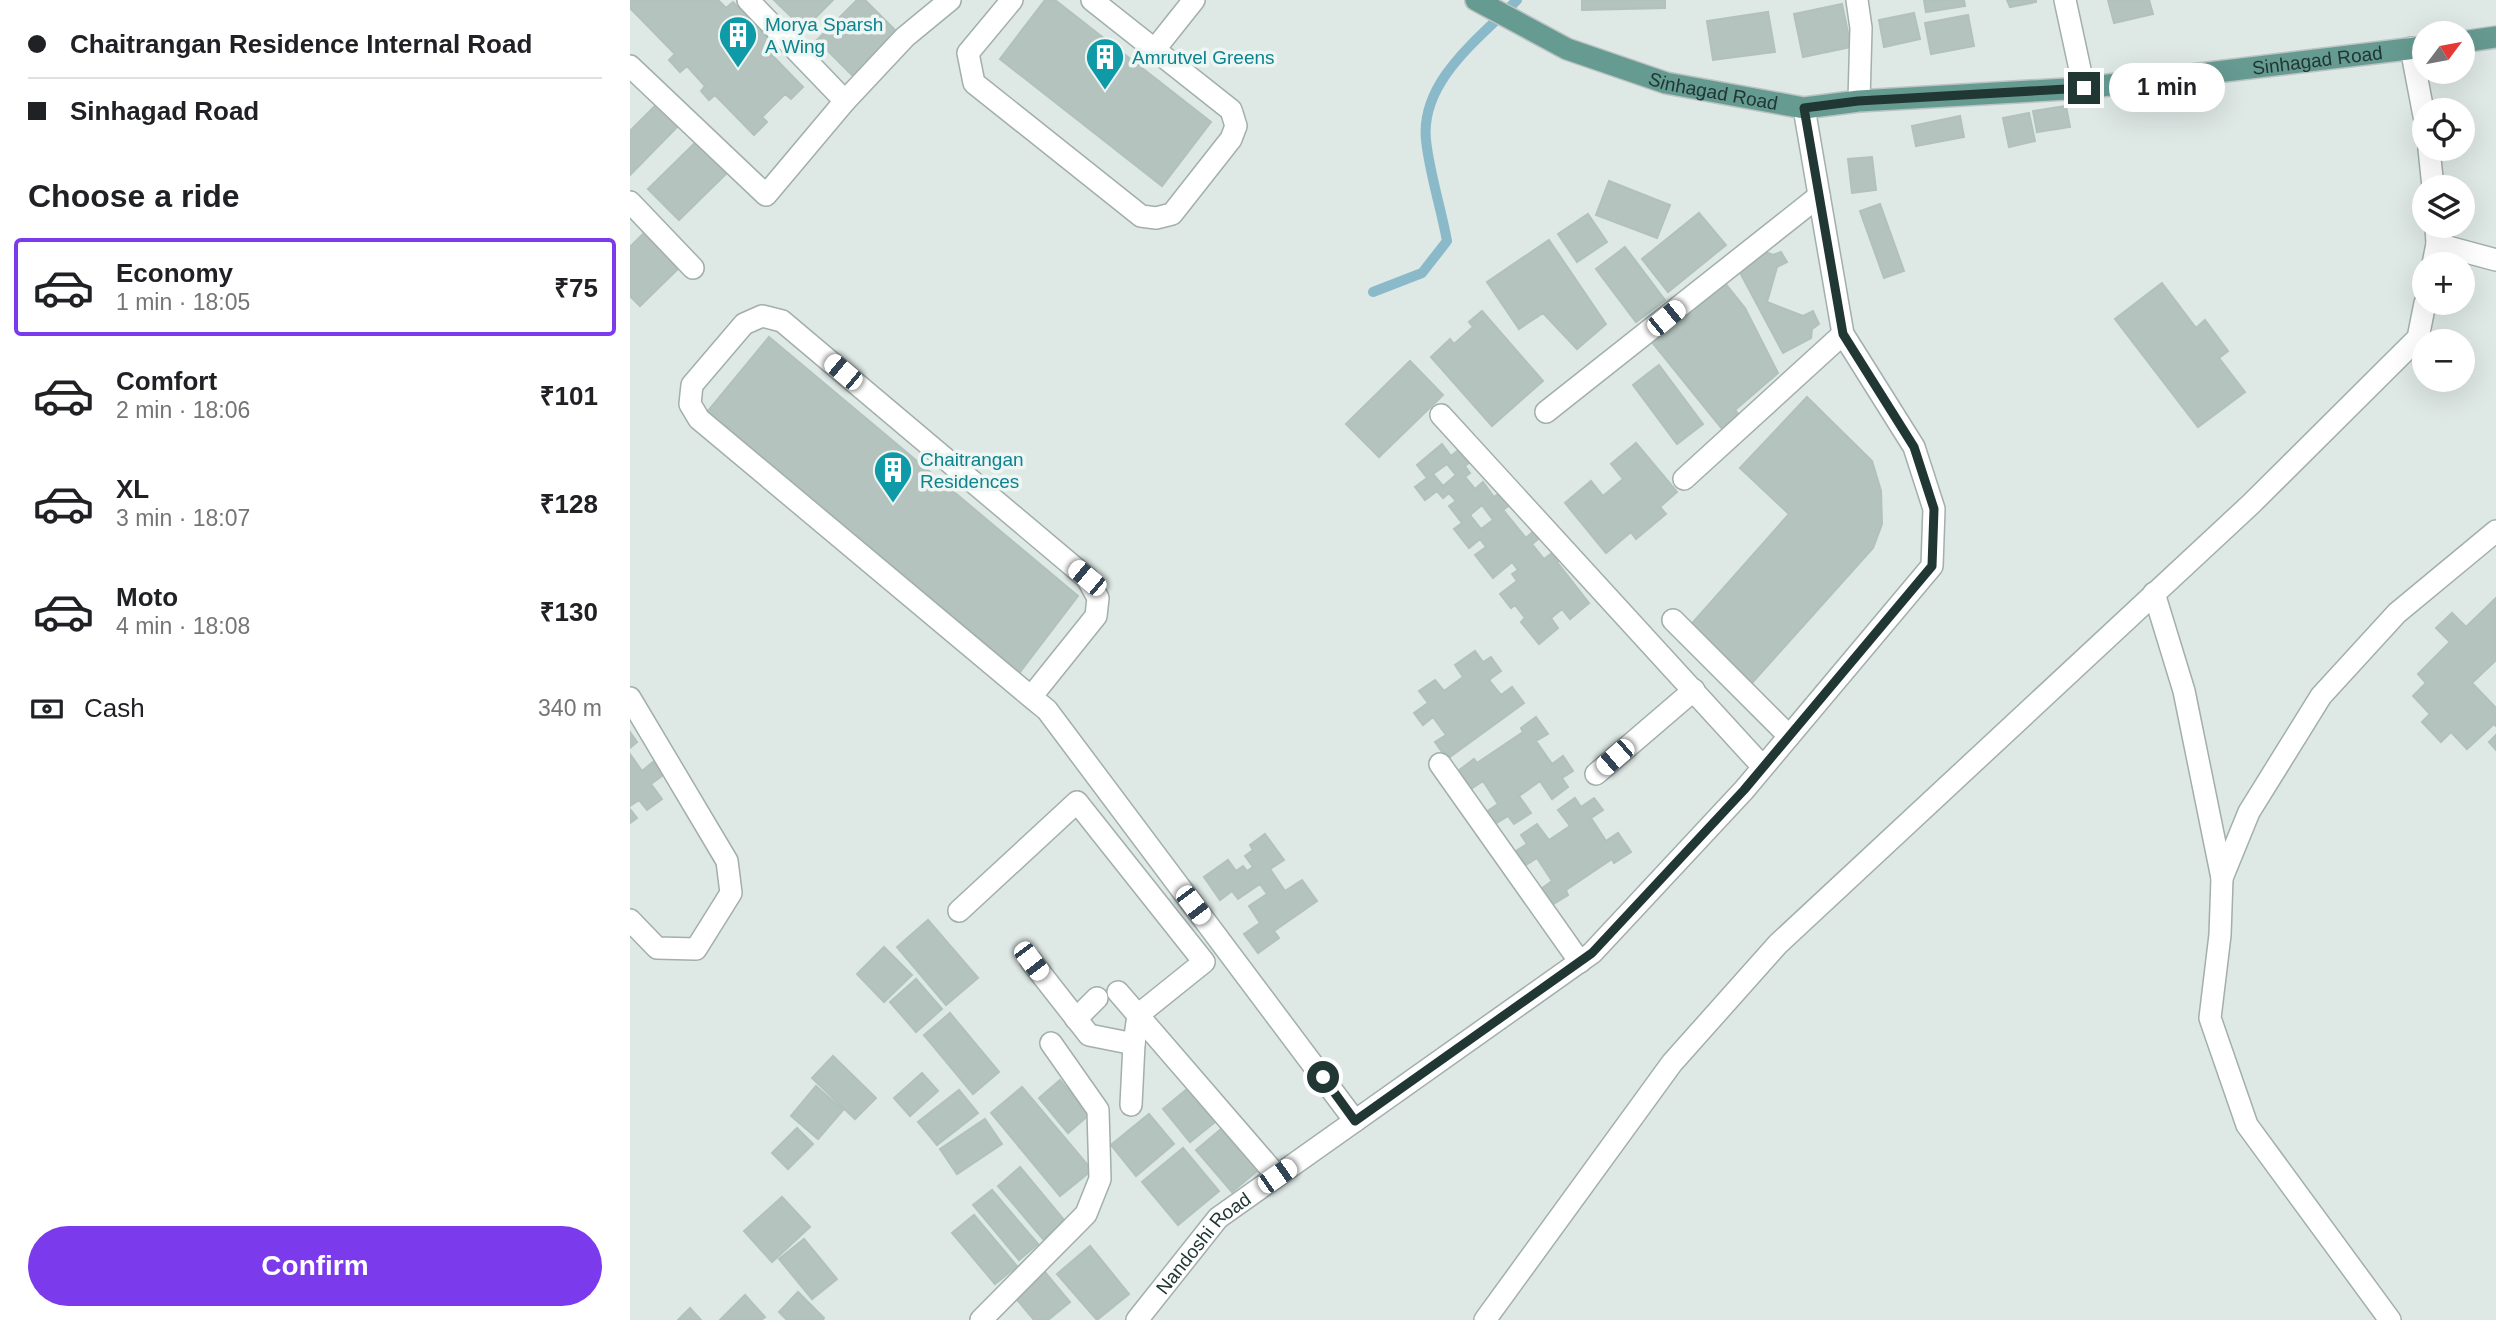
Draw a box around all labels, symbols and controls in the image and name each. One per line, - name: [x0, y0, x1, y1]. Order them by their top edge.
- building icon: Morya Sparsh A Wing: [717, 14, 759, 69]
- place label: Morya Sparsh A Wing: [765, 14, 883, 57]
- north arrow: [2412, 21, 2474, 84]
- map controls: [2412, 21, 2475, 392]
- text: Chaitrangan Residence Internal Road: [70, 29, 532, 59]
- building icon: Amrutvel Greens: [1084, 36, 1126, 91]
- street label: Sinhagad Road: [2251, 42, 2384, 78]
- place label: Amrutvel Greens: [1132, 47, 1275, 68]
- callout: 1 min: [2108, 64, 2224, 112]
- street label: Sinhagad Road: [1646, 67, 1780, 114]
- route end: [2068, 72, 2100, 104]
- text: 1 min: [2137, 74, 2197, 100]
- text: Sinhagad Road: [70, 96, 259, 126]
- button: locate: [2412, 98, 2475, 161]
- button: layers: [2412, 175, 2475, 238]
- text: Choose a ride: [28, 178, 240, 214]
- button: +: [2412, 252, 2475, 315]
- icon: car: [32, 256, 95, 319]
- text: Economy: [116, 258, 233, 288]
- text: ₹75: [554, 273, 598, 303]
- text: 1 min · 18:05: [116, 289, 250, 315]
- car: [1644, 297, 1689, 339]
- button: −: [2412, 329, 2475, 392]
- car: [821, 350, 866, 394]
- icon: car: [32, 364, 95, 427]
- text: Comfort: [116, 366, 217, 396]
- text: ₹101: [540, 381, 598, 411]
- text: 2 min · 18:06: [116, 397, 250, 423]
- building icon: Chaitrangan Residences: [872, 449, 914, 504]
- place label: Chaitrangan Residences: [920, 449, 1024, 492]
- icon: car: [32, 472, 95, 535]
- text: XL: [116, 474, 149, 504]
- text: ₹128: [540, 489, 598, 519]
- text: 3 min · 18:07: [116, 505, 250, 531]
- car: [1065, 556, 1110, 600]
- icon: car: [32, 580, 95, 643]
- text: Moto: [116, 582, 178, 612]
- text: ₹130: [540, 597, 598, 627]
- text: 4 min · 18:08: [116, 613, 250, 639]
- icon: cash: [28, 690, 66, 728]
- text: Cash: [84, 693, 145, 723]
- text: 340 m: [538, 695, 602, 721]
- car: [1593, 735, 1638, 779]
- car: [1172, 882, 1215, 928]
- car: [1010, 938, 1053, 984]
- route start: [1307, 1061, 1339, 1093]
- car: [1254, 1155, 1301, 1197]
- street label: Nandoshi Road: [1151, 1188, 1255, 1298]
- button: Confirm: [28, 1226, 602, 1306]

